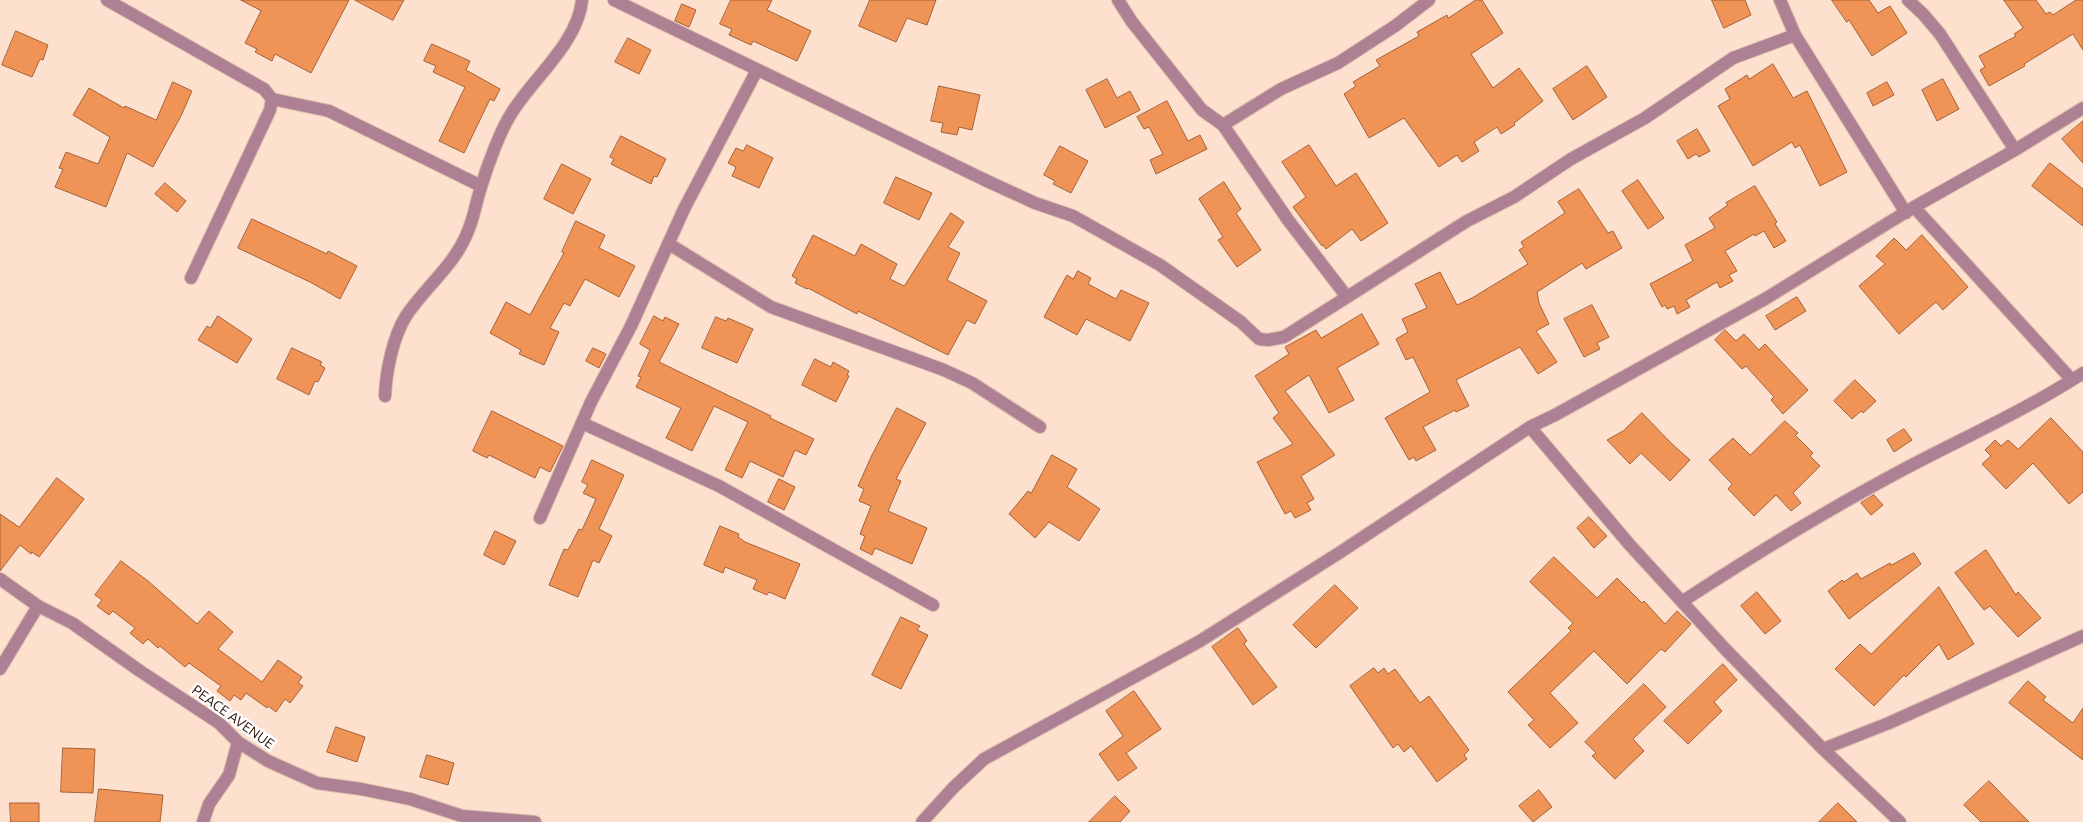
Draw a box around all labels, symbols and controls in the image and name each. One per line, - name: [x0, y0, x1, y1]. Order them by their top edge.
- street label: PEACE AVENUE: [189, 682, 277, 752]

